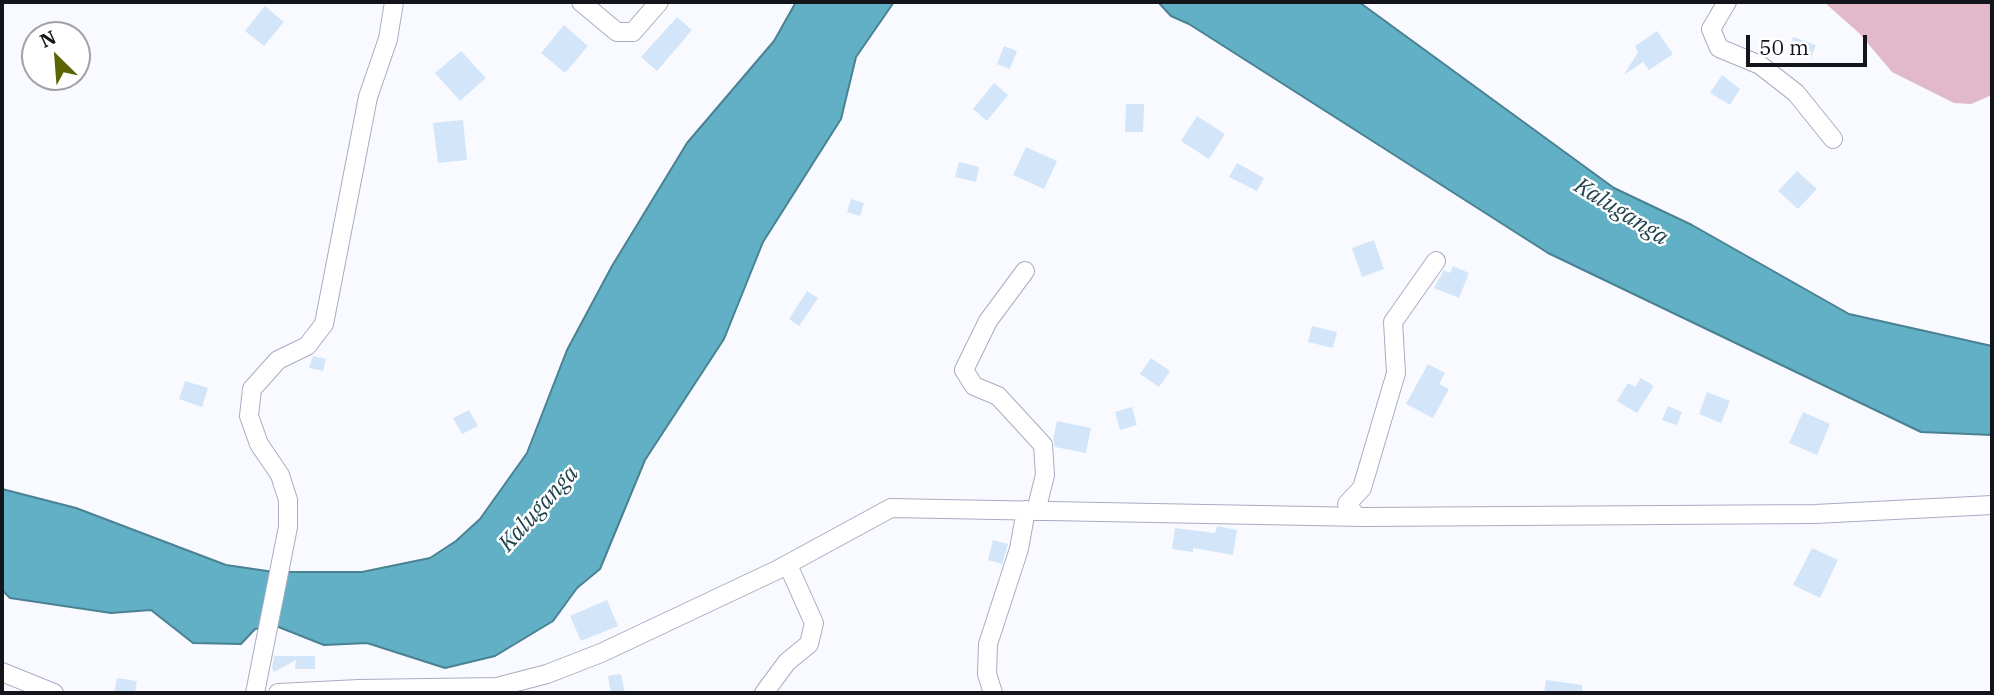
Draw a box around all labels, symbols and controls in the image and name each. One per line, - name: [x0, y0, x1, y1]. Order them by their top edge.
- north arrow: [21, 21, 91, 91]
- scale bar: [1749, 21, 1870, 65]
- text: N: [36, 25, 60, 53]
- text: 50 m: [1759, 33, 1809, 61]
- water label: Kaluganga: [1569, 172, 1673, 252]
- water label: Kaluganga: [493, 461, 585, 557]

